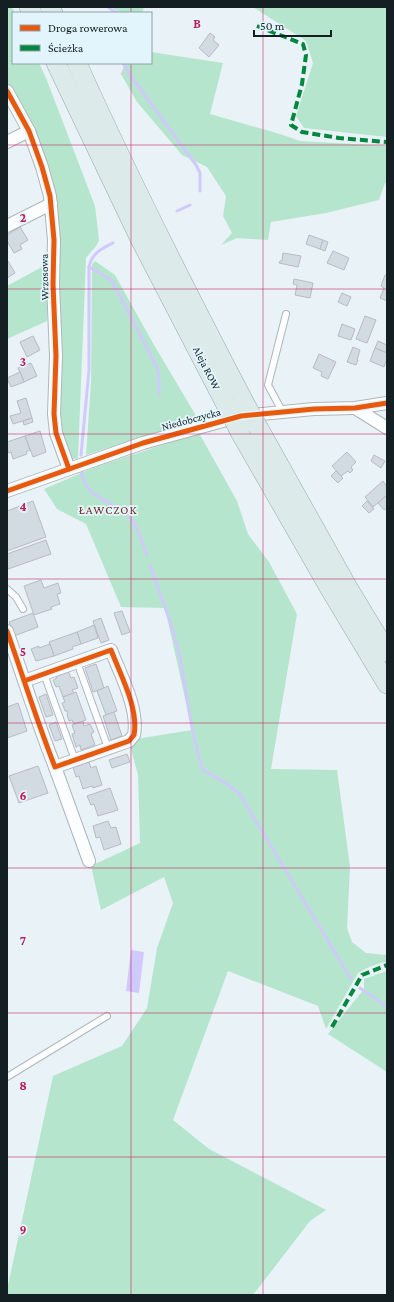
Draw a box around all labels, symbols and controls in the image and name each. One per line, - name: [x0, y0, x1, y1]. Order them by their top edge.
- legend: [12, 12, 152, 64]
- scale bar: [254, 12, 331, 38]
- text: B: [193, 16, 201, 31]
- text: 50 m: [260, 19, 285, 33]
- text: Droga rowerowa: [48, 21, 128, 35]
- text: Ścieżka: [48, 41, 84, 55]
- text: 2: [20, 210, 27, 225]
- street label: Wrzosowa: [38, 254, 50, 300]
- street label: Aleja ROW: [190, 344, 223, 393]
- text: 3: [20, 354, 26, 369]
- street label: Niedobczycka: [160, 405, 222, 434]
- text: 4: [19, 499, 27, 514]
- district label: ŁAWCZOK: [79, 503, 137, 517]
- text: 5: [20, 644, 26, 659]
- text: 6: [19, 788, 27, 803]
- text: 7: [20, 933, 26, 948]
- text: 8: [19, 1078, 27, 1093]
- text: 9: [19, 1222, 27, 1237]

